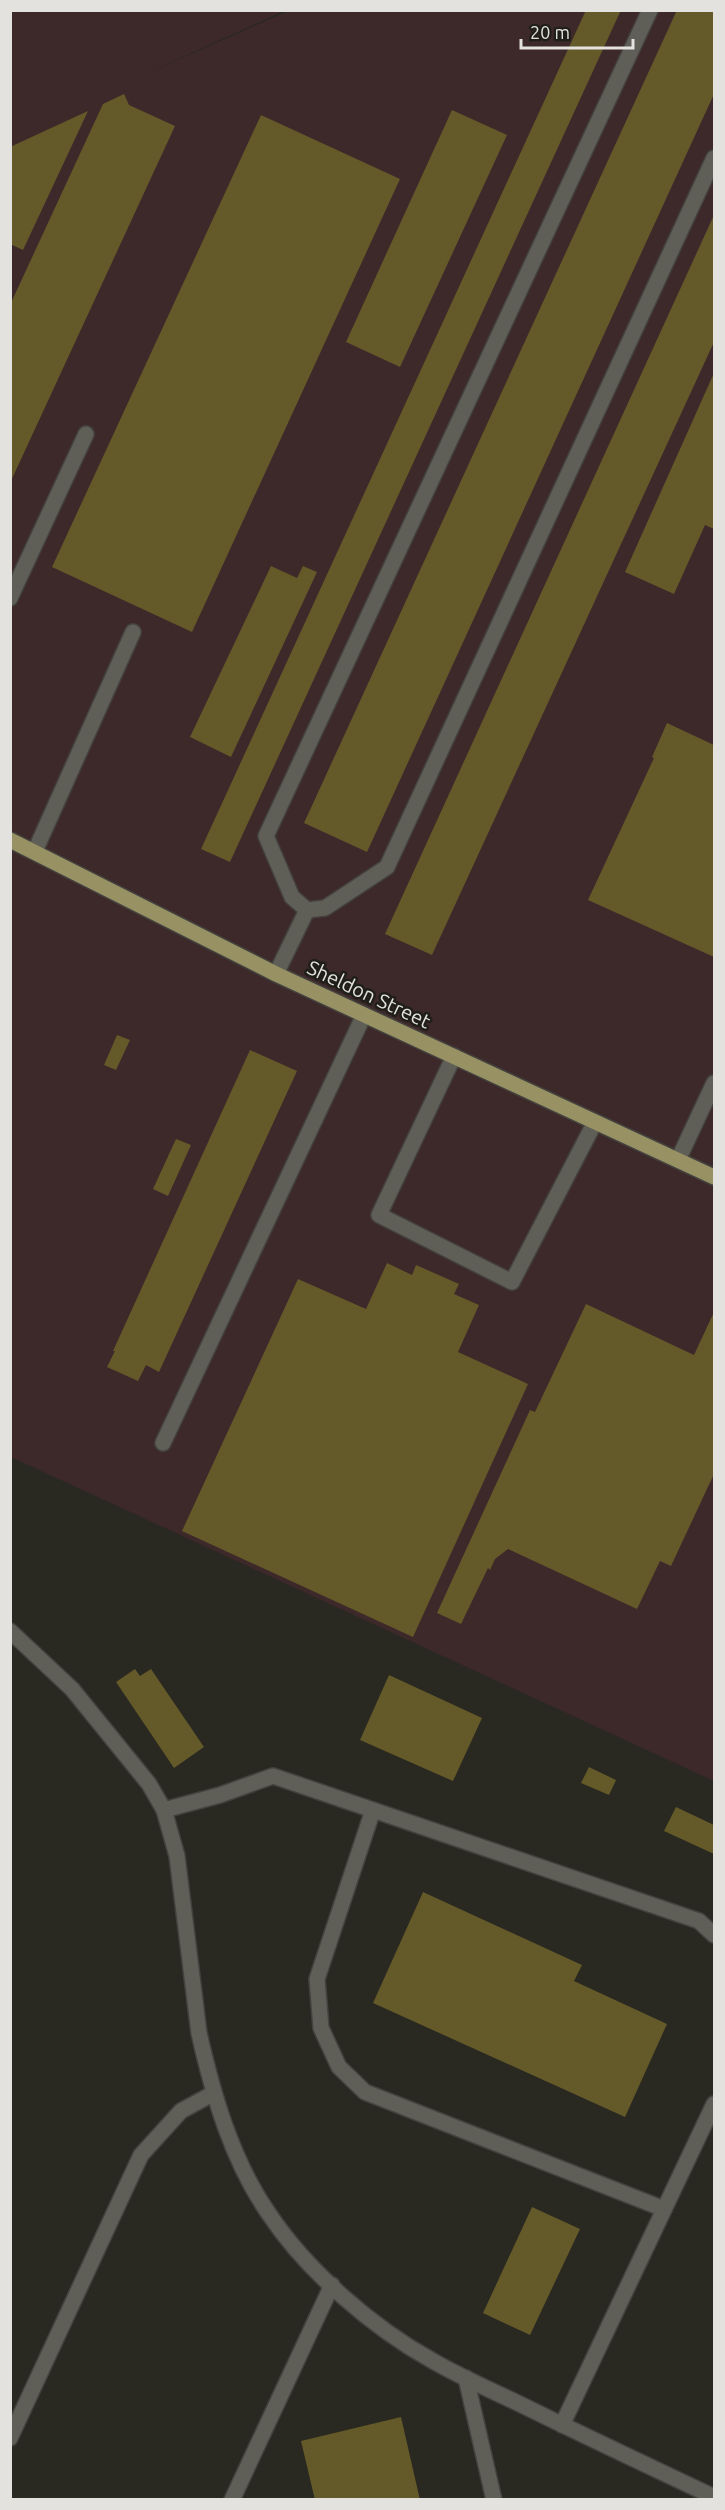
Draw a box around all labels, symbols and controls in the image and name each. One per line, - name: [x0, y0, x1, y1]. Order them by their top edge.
- scale bar: [521, 12, 634, 50]
- text: 20 m: [530, 22, 570, 42]
- street label: Sheldon Street: [304, 955, 434, 1033]

